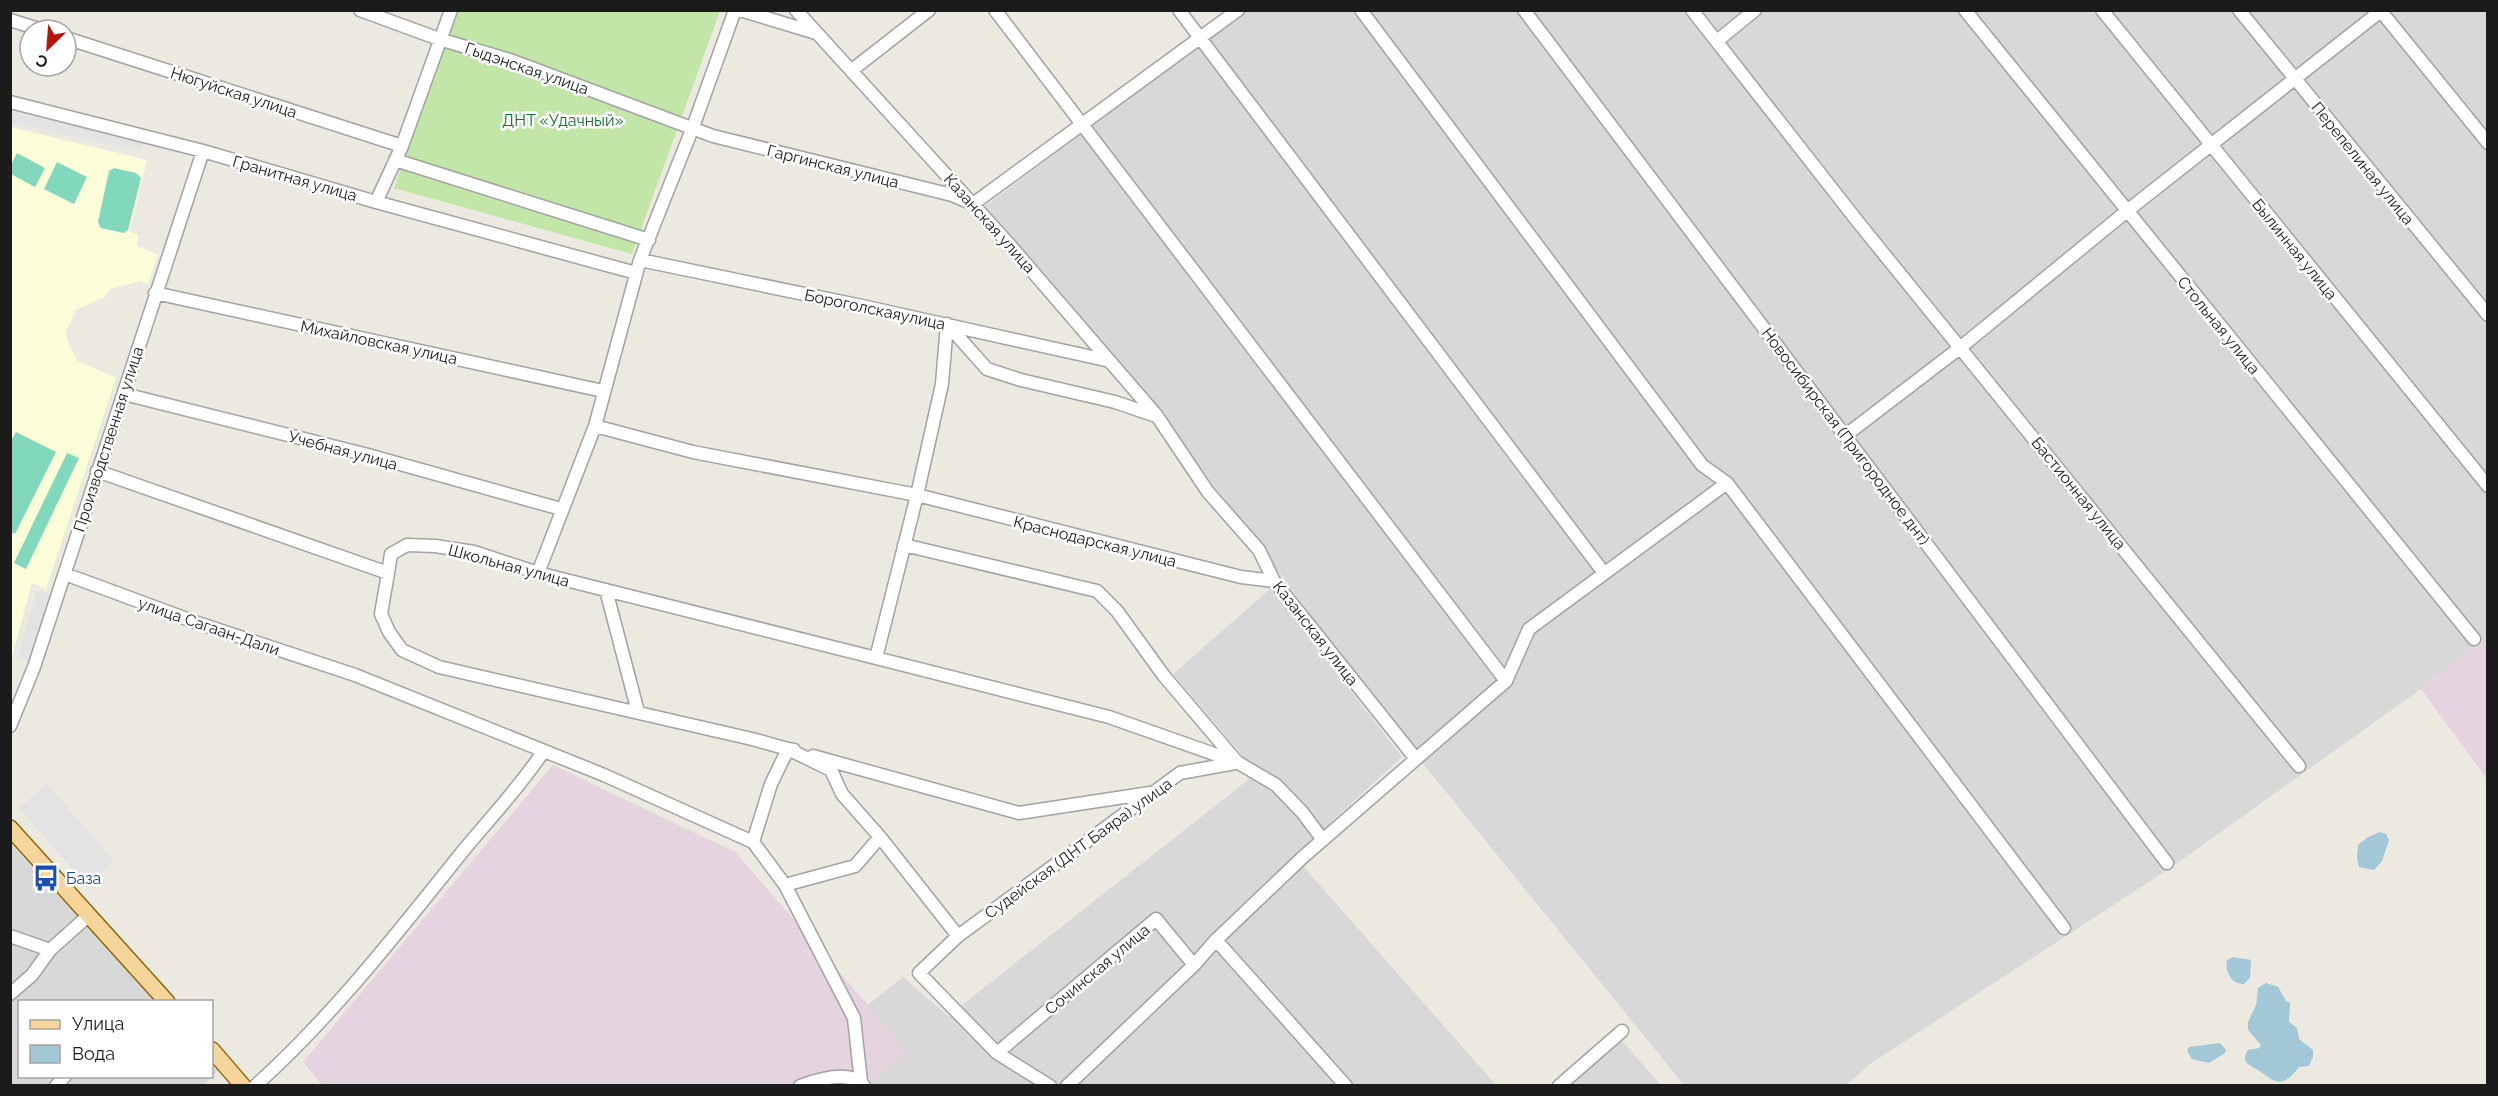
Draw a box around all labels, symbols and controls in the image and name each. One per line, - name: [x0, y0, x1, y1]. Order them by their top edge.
- north arrow: [18, 18, 78, 78]
- street label: Гыдэнская улица: [462, 38, 591, 99]
- text: С: [33, 50, 51, 72]
- street label: Нюгуйская улица: [168, 63, 300, 122]
- street label: Перепелиная улица: [2307, 98, 2418, 229]
- park label: ДНТ «Удачный»: [502, 111, 624, 130]
- street label: Гаргинская улица: [765, 141, 901, 192]
- street label: Гранитная улица: [230, 152, 359, 205]
- street label: Казанская улица: [940, 170, 1039, 277]
- street label: Былинная улица: [2248, 195, 2341, 304]
- street label: Стольная улица: [2173, 273, 2264, 378]
- street label: Бороголскаяулица: [803, 285, 947, 334]
- street label: Михайловская улица: [299, 317, 459, 368]
- street label: Новосибирская (Пригородное днт): [1758, 324, 1934, 549]
- street label: Производственная улица: [69, 344, 147, 534]
- street label: Учебная улица: [286, 427, 400, 474]
- street label: Бастионная улица: [2027, 433, 2130, 553]
- street label: Краснодарская улица: [1011, 512, 1178, 571]
- street label: Школьная улица: [446, 540, 572, 591]
- street label: Казанская улица: [1269, 577, 1362, 689]
- street label: улица Сагаан-Дали: [136, 593, 282, 660]
- street label: Судейская (ДНТ Баяра) улица: [981, 774, 1176, 923]
- bus stop icon: База: [31, 863, 61, 893]
- place label: База: [66, 869, 101, 888]
- street label: Сочинская улица: [1041, 920, 1153, 1019]
- legend: [18, 1000, 213, 1078]
- text: Улица: [72, 1013, 124, 1034]
- text: Вода: [72, 1043, 115, 1064]

